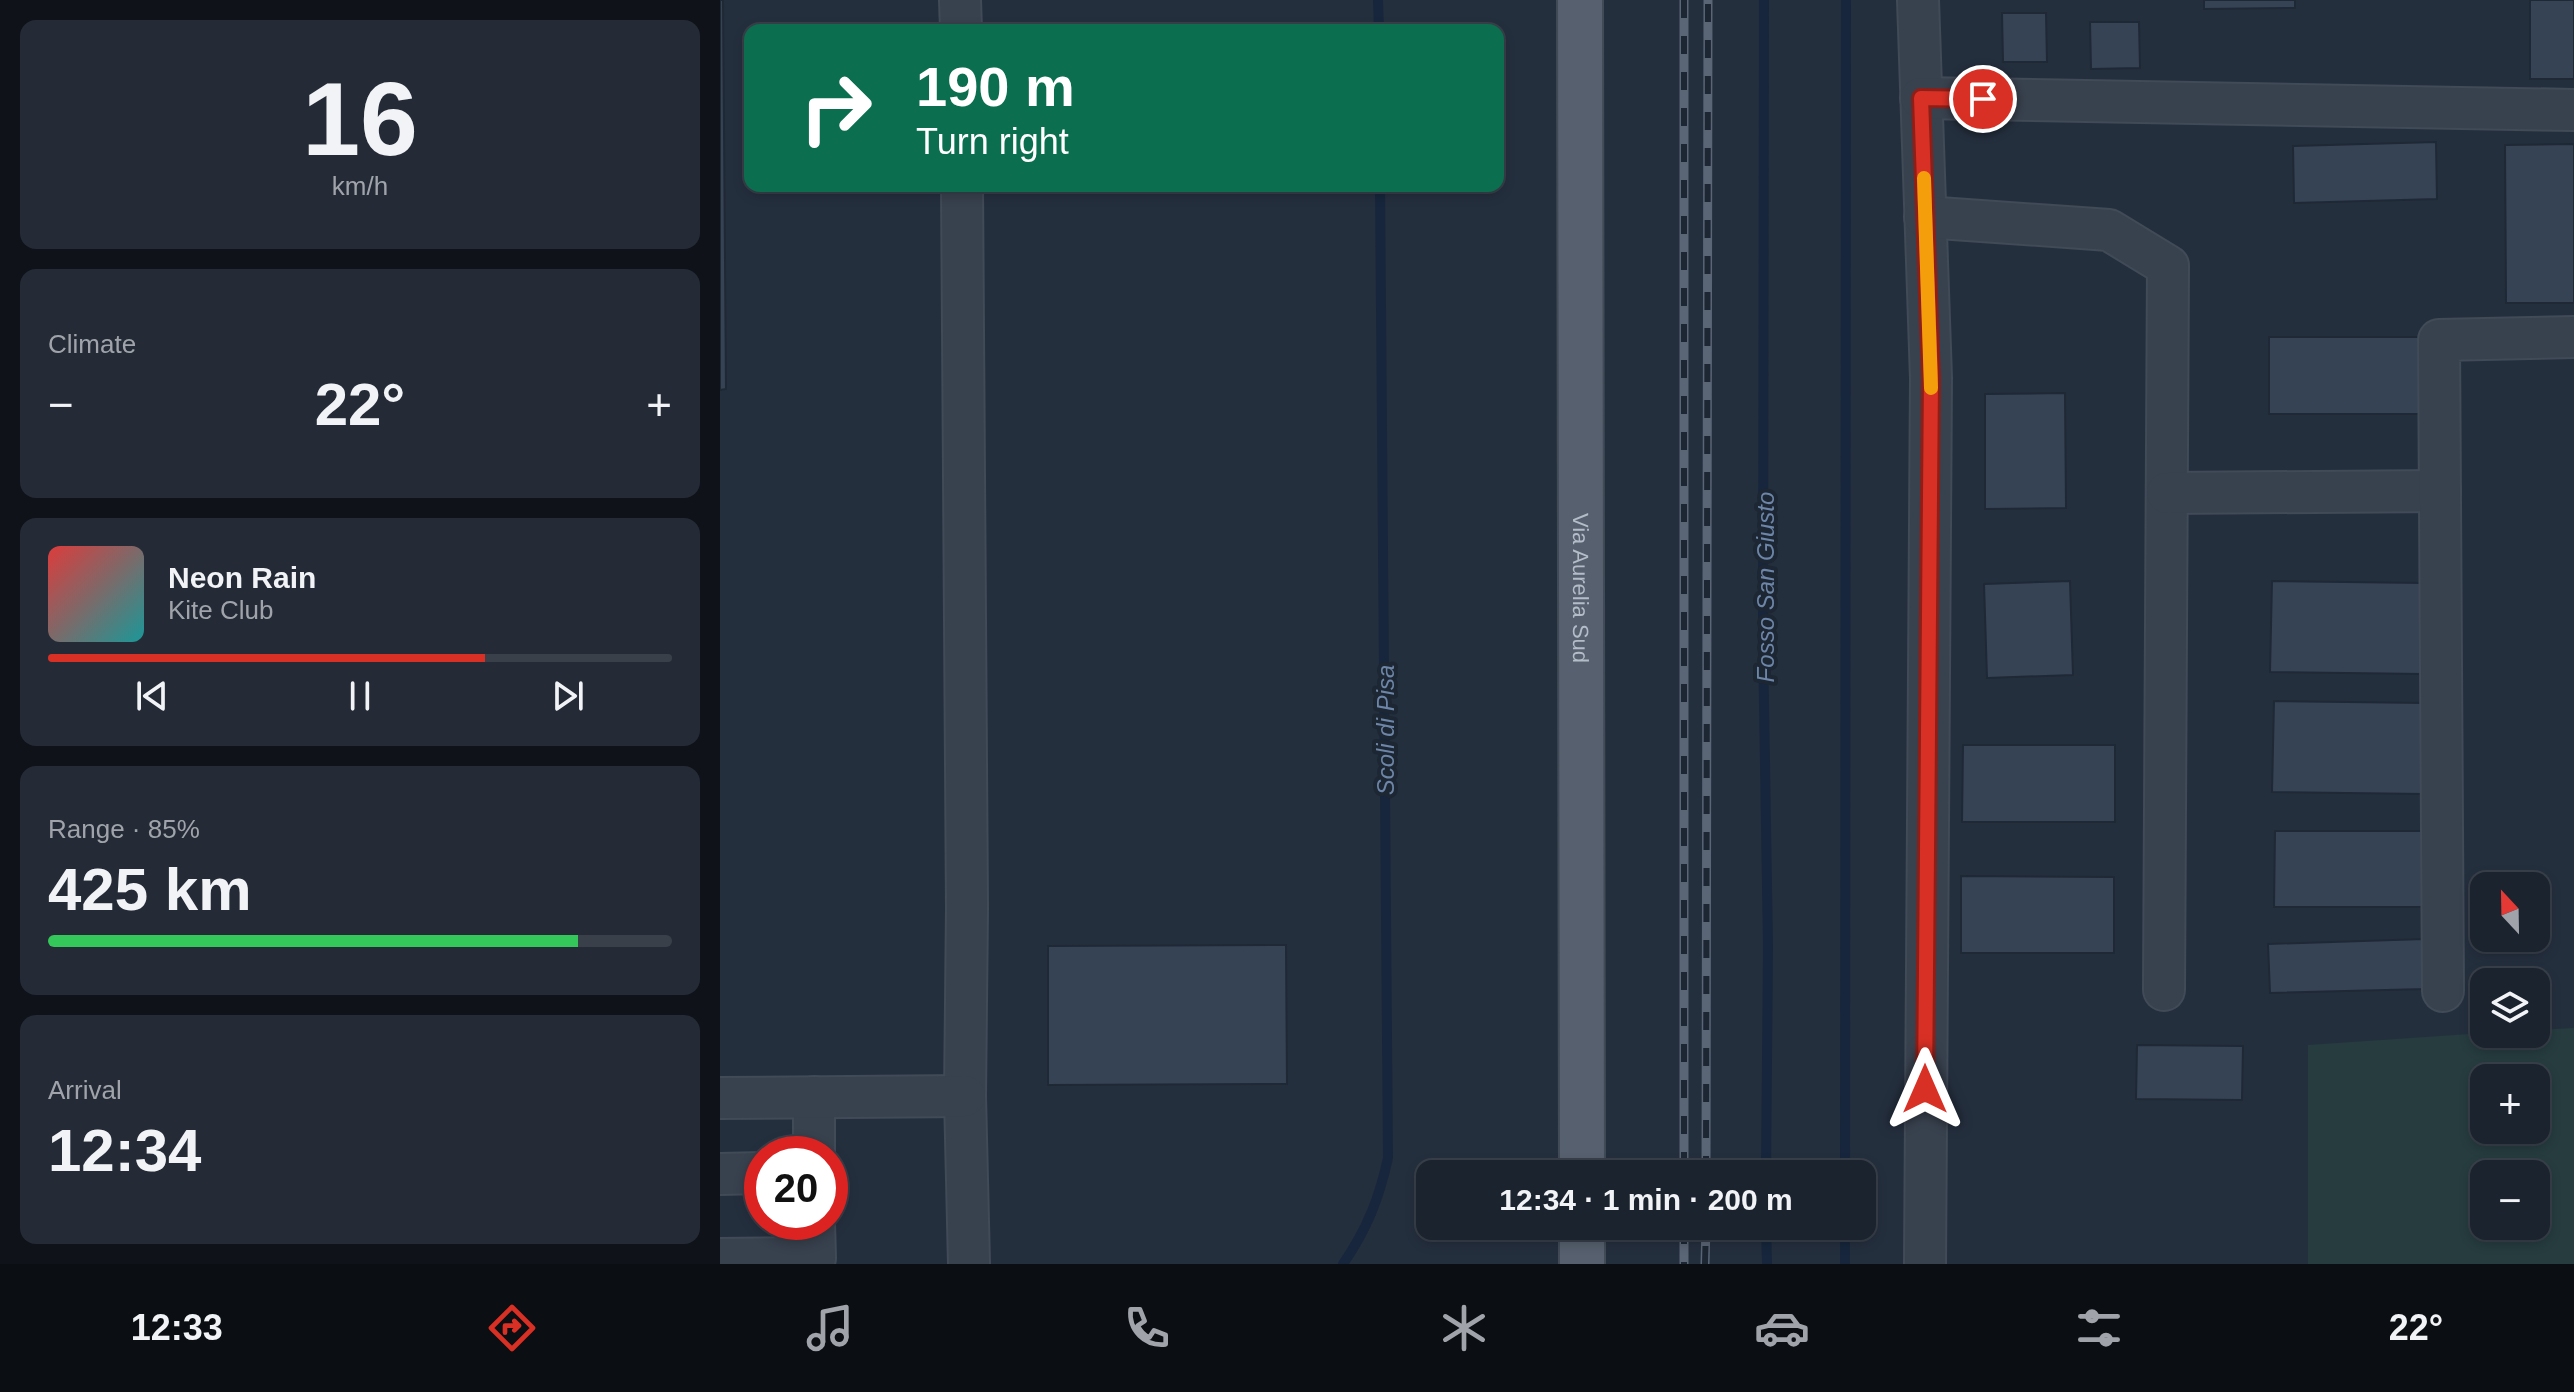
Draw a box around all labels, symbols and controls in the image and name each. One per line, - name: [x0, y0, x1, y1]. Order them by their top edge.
- text: 190 m: [916, 55, 1075, 118]
- icon: right: [784, 56, 888, 160]
- text: 16: [302, 61, 418, 177]
- pin: [1949, 65, 2017, 133]
- icon: arrive: [1961, 77, 2005, 121]
- text: Turn right: [916, 121, 1069, 162]
- text: km/h: [332, 171, 388, 201]
- text: Climate: [48, 329, 136, 359]
- text: 22°: [315, 371, 405, 438]
- text: −: [48, 380, 74, 429]
- text: +: [646, 380, 672, 429]
- water label: Fosso San Giusto: [1752, 492, 1779, 682]
- street label: Via Aurelia Sud: [1568, 513, 1594, 663]
- text: Neon Rain: [168, 561, 316, 594]
- text: Kite Club: [168, 595, 274, 625]
- water label: Scoli di Pisa: [1372, 665, 1399, 795]
- icon: previous: [130, 674, 174, 718]
- icon: pause: [338, 674, 382, 718]
- icon: next: [546, 674, 590, 718]
- text: Range · 85%: [48, 814, 200, 844]
- text: 425 km: [48, 856, 252, 923]
- north arrow: [2470, 872, 2550, 952]
- map controls: [2470, 872, 2550, 1240]
- button: layers: [2470, 968, 2550, 1048]
- position arrow: [1883, 1047, 1967, 1131]
- button: +: [2470, 1064, 2550, 1144]
- text: Arrival: [48, 1075, 122, 1105]
- text: 12:34: [48, 1117, 201, 1184]
- speed limit sign: 20: [744, 1136, 848, 1240]
- button: −: [2470, 1160, 2550, 1240]
- text: 12:34 · 1 min · 200 m: [1499, 1183, 1793, 1216]
- icon: directions: [484, 1300, 540, 1356]
- icon: music: [802, 1300, 858, 1356]
- icon: phone: [1119, 1300, 1175, 1356]
- icon: climate: [1436, 1300, 1492, 1356]
- icon: car: [1754, 1300, 1810, 1356]
- icon: filters: [2071, 1300, 2127, 1356]
- text: 12:33: [131, 1307, 223, 1348]
- text: 22°: [2389, 1307, 2443, 1348]

